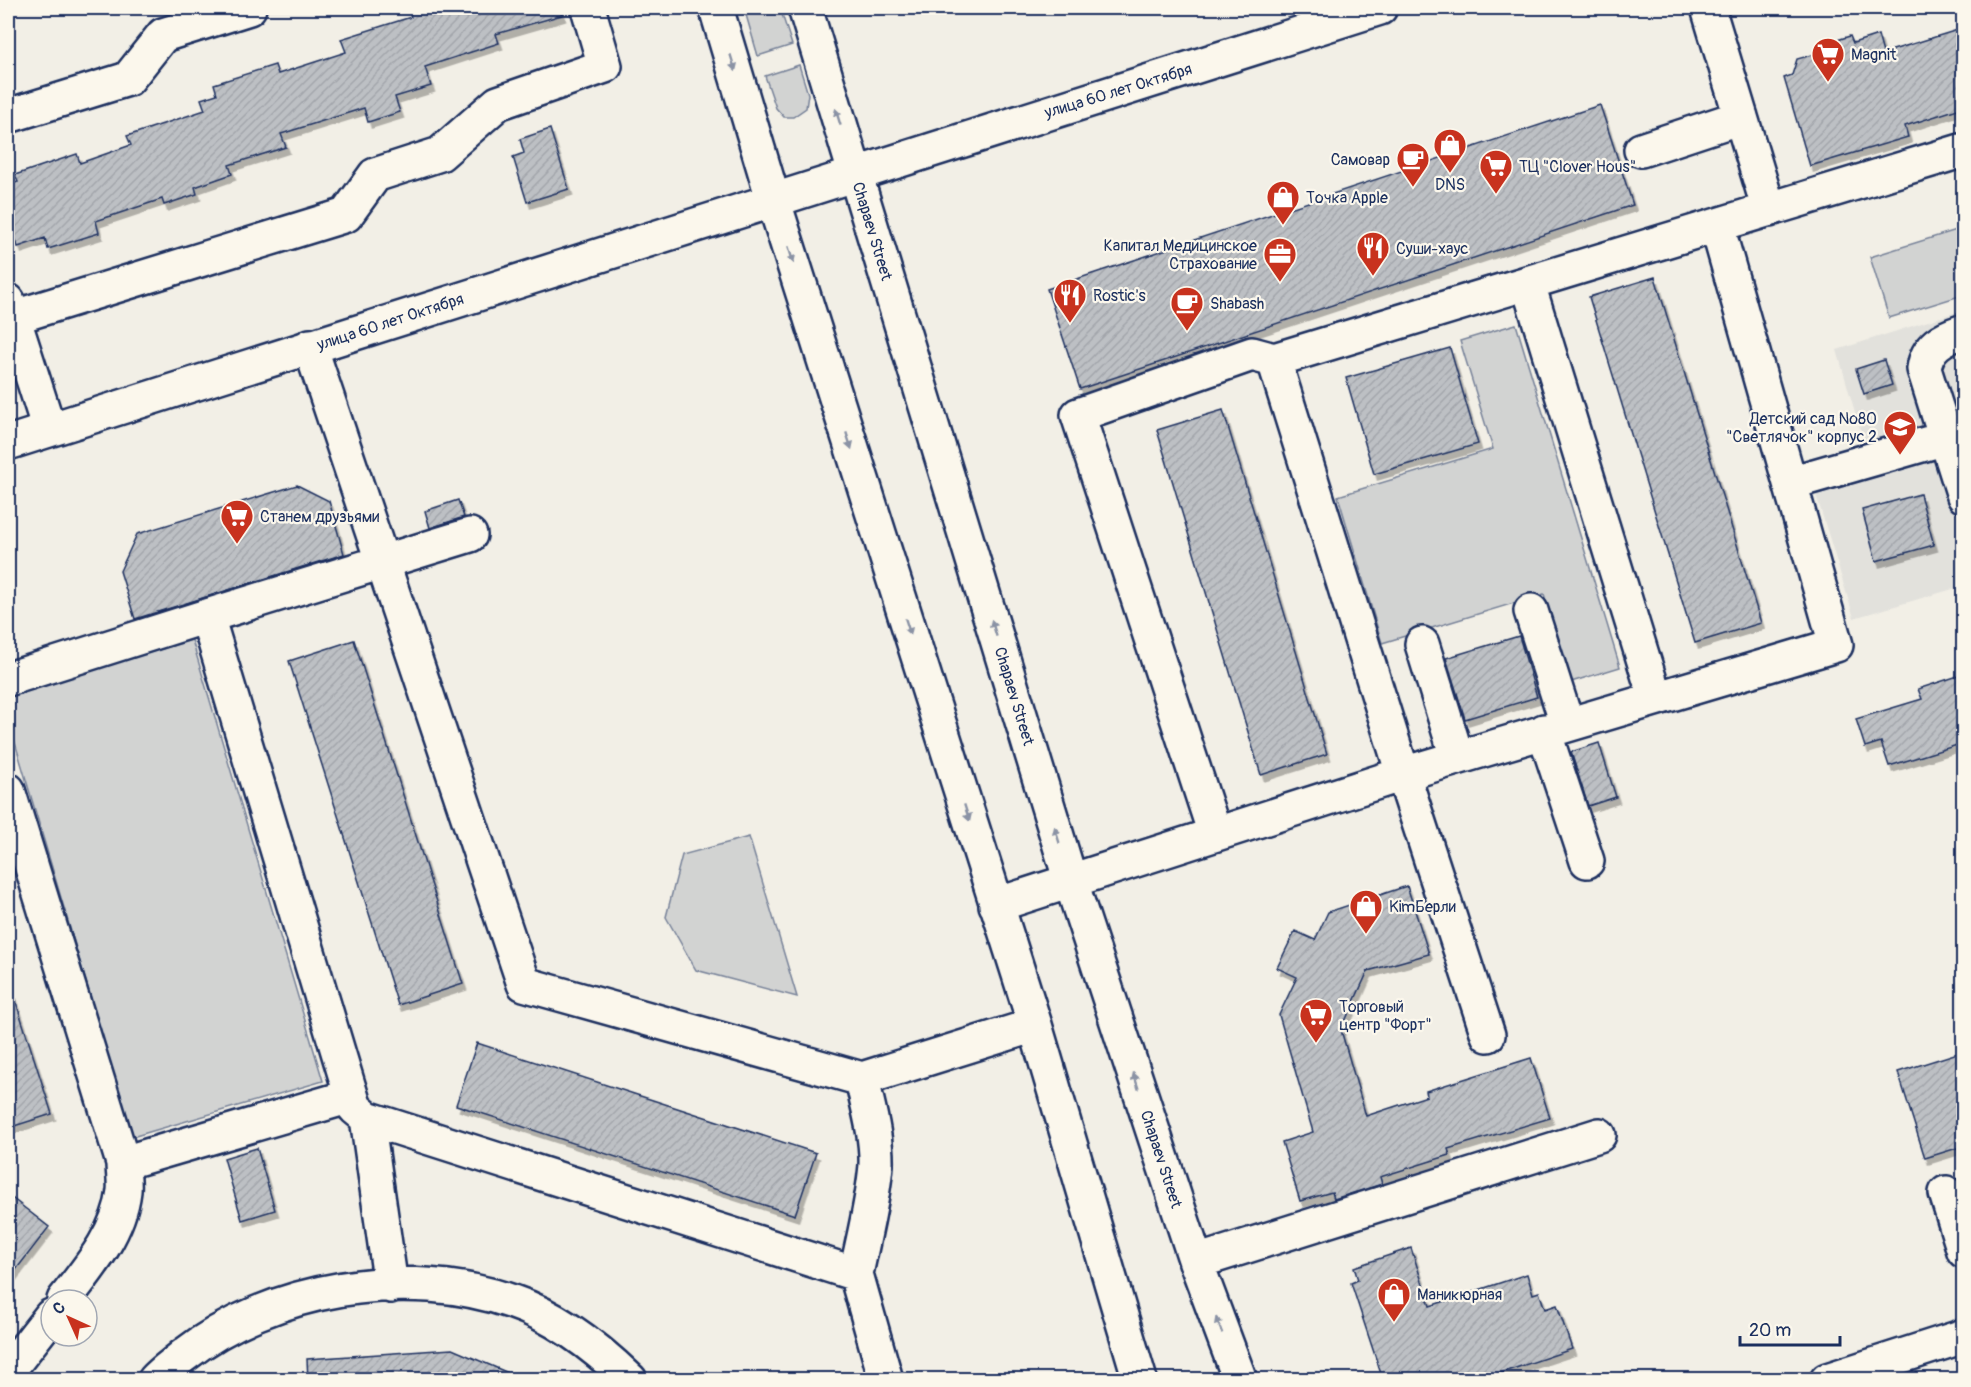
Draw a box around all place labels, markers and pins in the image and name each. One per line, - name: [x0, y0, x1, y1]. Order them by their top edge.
- supermarket icon: Magnit: [1810, 36, 1846, 83]
- place label: Magnit: [1851, 45, 1897, 65]
- shop icon: DNS: [1432, 127, 1468, 174]
- cafe icon: Самовар: [1395, 141, 1431, 188]
- supermarket icon: ТЦ "Clover Hous": [1478, 148, 1514, 195]
- place label: Самовар: [1331, 150, 1390, 170]
- place label: ТЦ "Clover Hous": [1519, 157, 1636, 177]
- place label: DNS: [1435, 175, 1465, 195]
- shop icon: Точка Apple: [1265, 179, 1301, 226]
- place label: Точка Apple: [1306, 188, 1388, 208]
- restaurant icon: Суши-хаус: [1355, 230, 1391, 277]
- place label: Капитал Медицинское Страхование: [1104, 236, 1257, 274]
- office icon: Капитал Медицинское Страхование: [1262, 236, 1298, 283]
- place label: Суши-хаус: [1396, 239, 1468, 259]
- restaurant icon: Rostic's: [1052, 277, 1088, 324]
- cafe icon: Shabash: [1169, 285, 1205, 332]
- place label: Rostic's: [1093, 286, 1146, 306]
- place label: Shabash: [1210, 294, 1264, 314]
- place label: Детский сад №80 "Светлячок" корпус 2: [1726, 409, 1877, 447]
- school or university icon: Детский сад №80 "Светлячок" корпус 2: [1882, 409, 1918, 456]
- supermarket icon: Станем друзьями: [219, 498, 255, 545]
- place label: Станем друзьями: [260, 507, 379, 527]
- shop icon: KimБерли: [1348, 888, 1384, 935]
- place label: KimБерли: [1389, 897, 1456, 917]
- supermarket icon: Торговый центр "Форт": [1298, 997, 1334, 1044]
- place label: Торговый центр "Форт": [1339, 997, 1432, 1035]
- shop icon: Маникюрная: [1376, 1276, 1412, 1323]
- place label: Маникюрная: [1417, 1285, 1502, 1305]

